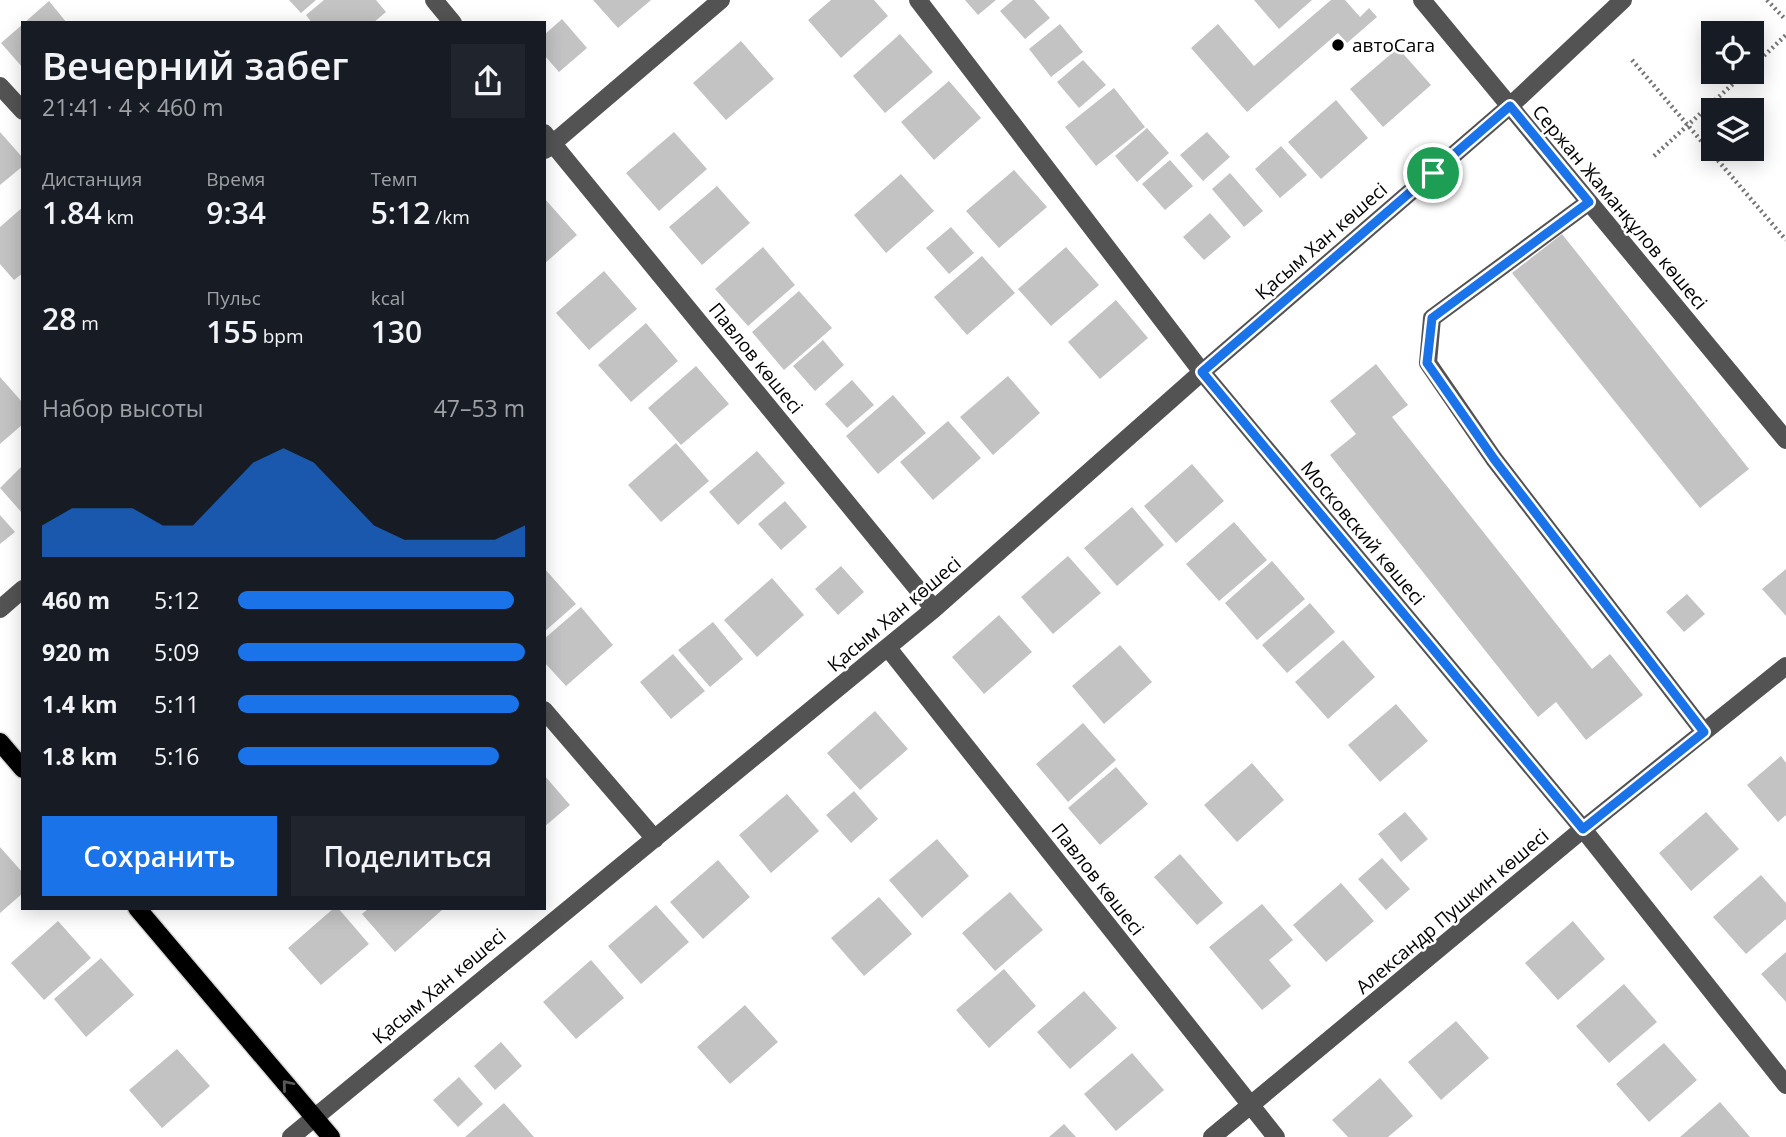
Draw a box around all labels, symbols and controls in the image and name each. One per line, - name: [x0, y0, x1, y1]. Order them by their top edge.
- map controls: [1701, 21, 1764, 161]
- button: locate: [1701, 21, 1764, 84]
- place label: автоСага: [1352, 32, 1435, 58]
- marker: автоСага: [1330, 37, 1346, 53]
- text: Вечерний забег: [42, 39, 349, 91]
- button: share: [451, 44, 525, 118]
- text: 21:41 · 4 × 460 m: [42, 91, 224, 123]
- button: layers: [1701, 98, 1764, 161]
- street label: Сержан Жаманқұлов көшесі: [1527, 99, 1713, 315]
- pin: [1403, 143, 1463, 203]
- icon: arrive: [1414, 154, 1452, 192]
- text: Дистанция: [42, 166, 142, 192]
- text: Время: [206, 166, 265, 192]
- text: Темп: [371, 166, 418, 192]
- street label: Қасым Хан көшесі: [1249, 176, 1393, 306]
- text: 1.84: [42, 192, 102, 233]
- text: 9:34: [206, 192, 266, 233]
- text: 5:12: [371, 192, 430, 233]
- text: km: [102, 204, 134, 230]
- text: /km: [430, 204, 470, 230]
- text: Пульс: [206, 285, 261, 311]
- text: kcal: [371, 285, 405, 311]
- street label: Павлов көшесі: [703, 297, 809, 419]
- text: 28: [42, 298, 76, 339]
- text: m: [76, 310, 99, 336]
- text: 155: [206, 311, 258, 352]
- text: 130: [371, 311, 422, 352]
- text: bpm: [258, 323, 304, 349]
- text: Набор высоты: [42, 392, 204, 424]
- text: 47–53 m: [434, 392, 525, 424]
- street label: Московский көшесі: [1295, 456, 1431, 610]
- street label: Қасым Хан көшесі: [822, 550, 966, 678]
- text: 460 m: [42, 584, 110, 616]
- text: 5:12: [154, 584, 200, 616]
- text: 920 m: [42, 636, 110, 668]
- text: 5:09: [154, 636, 200, 668]
- text: 1.4 km: [42, 688, 118, 720]
- text: 5:11: [154, 688, 200, 720]
- text: 1.8 km: [42, 740, 118, 772]
- text: 5:16: [154, 740, 200, 772]
- button: Сохранить: [42, 816, 277, 896]
- button: Поделиться: [291, 816, 525, 896]
- street label: Павлов көшесі: [1046, 817, 1150, 941]
- street label: Александр Пушкин көшесі: [1350, 823, 1554, 999]
- street label: Қасым Хан көшесі: [367, 922, 511, 1050]
- one-way arrow: [283, 1080, 295, 1093]

